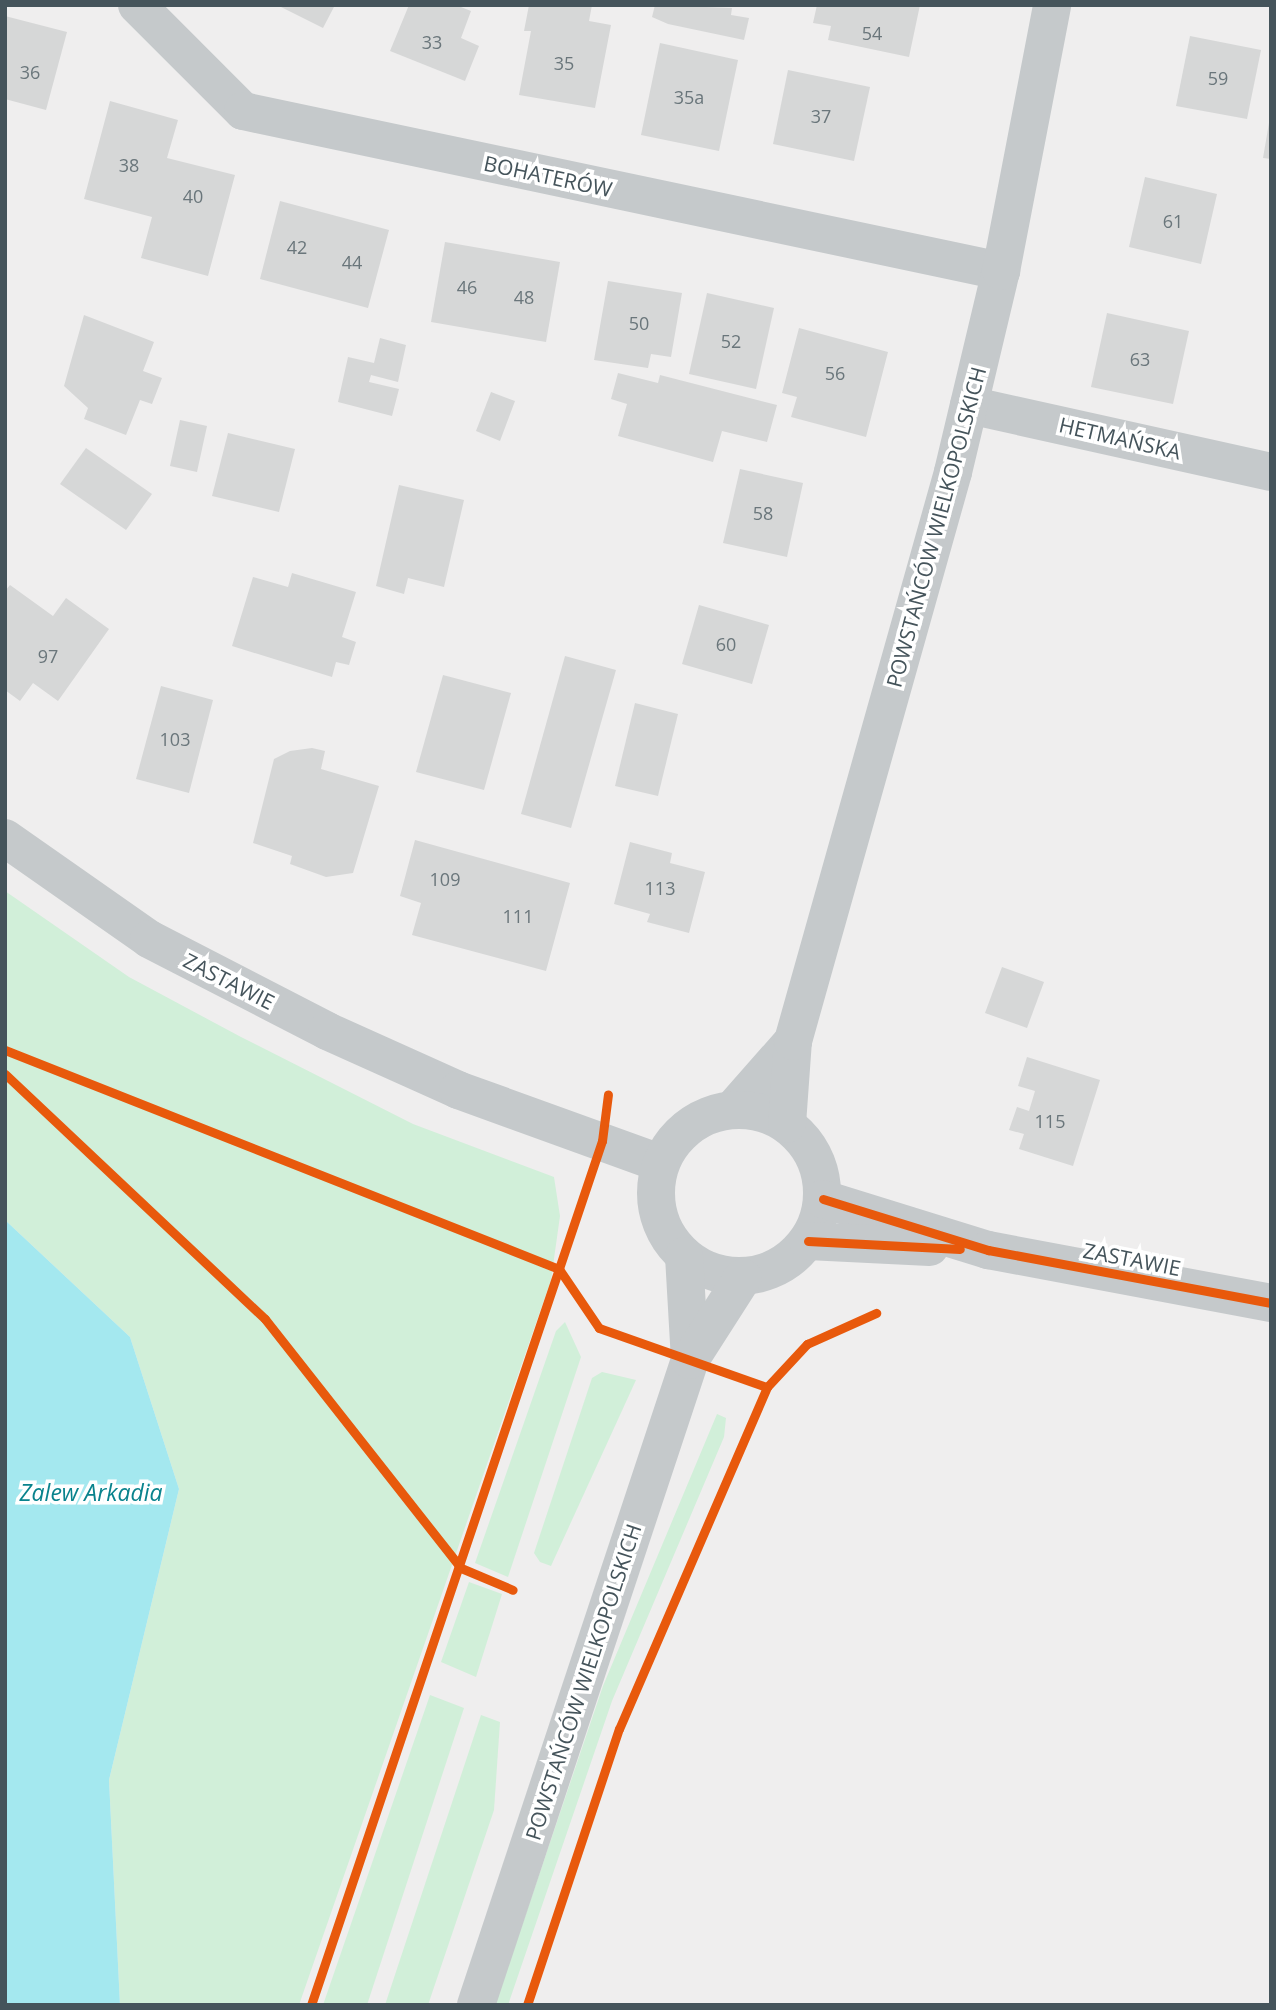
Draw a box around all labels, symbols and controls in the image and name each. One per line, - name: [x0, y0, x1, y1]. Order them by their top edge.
- house number: 54: [862, 22, 882, 44]
- house number: 33: [422, 31, 442, 53]
- house number: 35: [554, 52, 574, 74]
- house number: 36: [20, 61, 40, 83]
- house number: 59: [1208, 67, 1228, 89]
- house number: 35a: [674, 86, 704, 108]
- house number: 37: [811, 105, 831, 127]
- street label: BOHATERÓW: [482, 150, 614, 202]
- house number: 38: [119, 154, 139, 176]
- house number: 40: [183, 185, 203, 207]
- house number: 61: [1163, 210, 1183, 232]
- house number: 42: [287, 236, 307, 258]
- house number: 44: [342, 251, 362, 273]
- house number: 46: [457, 276, 477, 298]
- house number: 48: [514, 286, 534, 308]
- house number: 50: [629, 312, 649, 334]
- house number: 52: [721, 330, 741, 352]
- house number: 63: [1130, 348, 1150, 370]
- house number: 56: [825, 362, 845, 384]
- street label: POWSTAŃCÓW WIELKOPOLSKICH: [881, 364, 991, 690]
- street label: HETMAŃSKA: [1057, 412, 1183, 464]
- house number: 58: [753, 502, 773, 524]
- house number: 60: [716, 633, 736, 655]
- house number: 97: [38, 645, 58, 667]
- house number: 103: [160, 728, 190, 750]
- house number: 109: [430, 868, 460, 890]
- house number: 113: [645, 877, 675, 899]
- house number: 111: [503, 905, 533, 927]
- street label: ZASTAWIE: [179, 947, 279, 1015]
- house number: 115: [1035, 1110, 1065, 1132]
- street label: ZASTAWIE: [1081, 1237, 1183, 1281]
- water label: Zalew Arkadia: [19, 1478, 163, 1506]
- street label: POWSTAŃCÓW WIELKOPOLSKICH: [520, 1521, 646, 1843]

